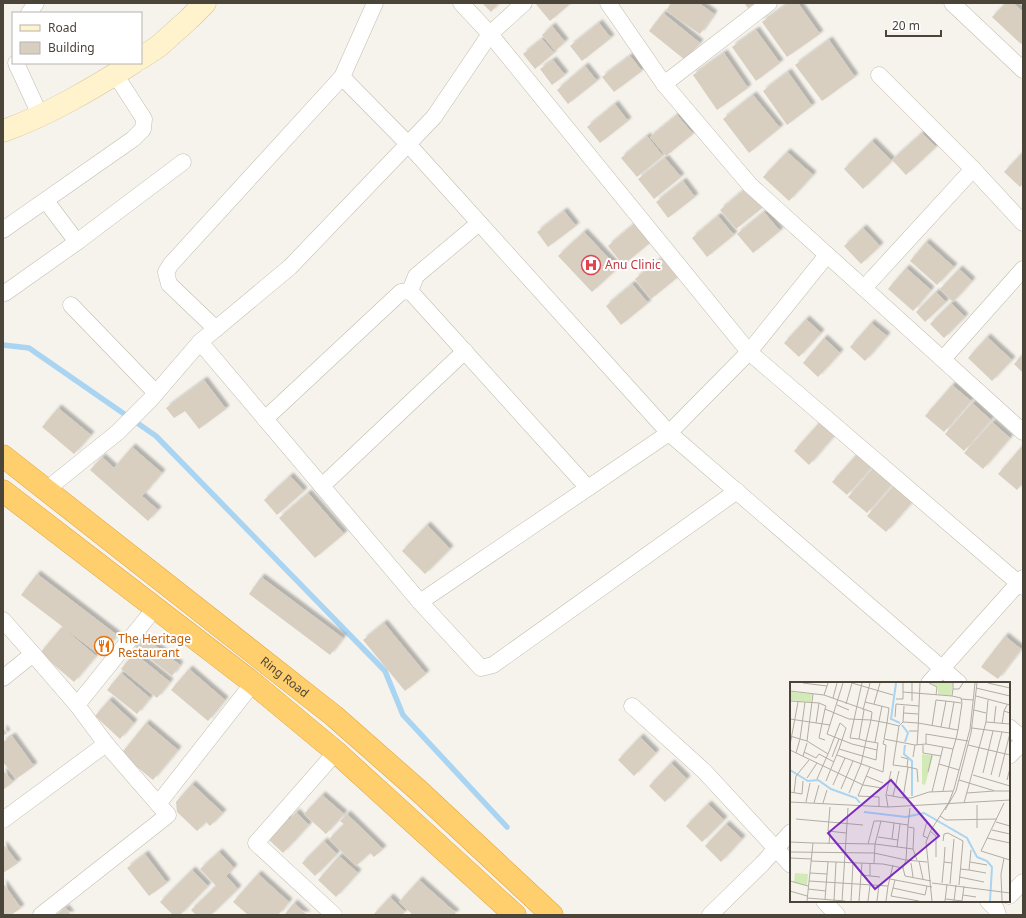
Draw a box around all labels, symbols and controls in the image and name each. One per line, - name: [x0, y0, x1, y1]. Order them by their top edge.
- legend: [12, 12, 142, 64]
- scale bar: [886, 12, 941, 38]
- text: 20 m: [892, 17, 920, 34]
- text: Road: [48, 19, 77, 36]
- text: Building: [48, 39, 95, 56]
- hospital icon: Anu Clinic: [580, 254, 602, 276]
- place label: Anu Clinic: [605, 256, 661, 273]
- place label: The Heritage Restaurant: [118, 630, 191, 661]
- restaurant icon: The Heritage Restaurant: [93, 635, 115, 657]
- street label: Ring Road: [257, 652, 313, 701]
- inset map: [790, 682, 1010, 902]

